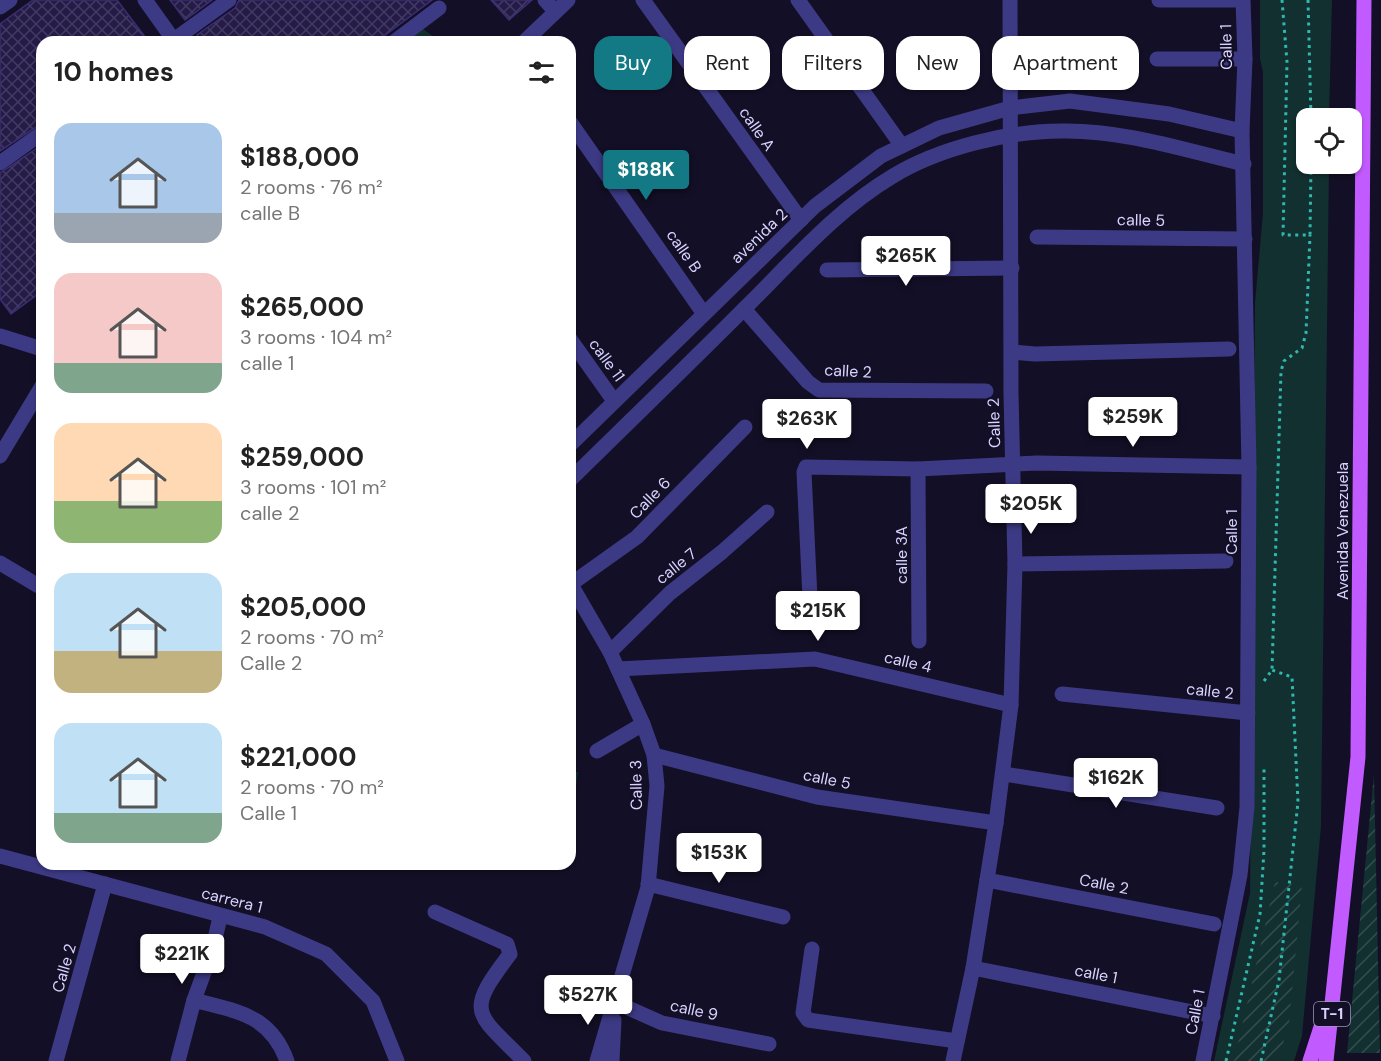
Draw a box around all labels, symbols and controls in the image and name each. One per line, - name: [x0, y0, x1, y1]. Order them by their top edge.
- street label: Calle 1: [1215, 24, 1237, 70]
- chip: Buy: [594, 36, 672, 90]
- chip: Rent: [684, 36, 770, 90]
- chip: Filters: [782, 36, 884, 90]
- chip: New: [896, 36, 980, 90]
- chip: Apartment: [992, 36, 1139, 90]
- text: 10 homes: [54, 55, 174, 89]
- icon: filters: [525, 56, 558, 89]
- street label: calle A: [734, 103, 780, 155]
- map controls: [1296, 108, 1362, 174]
- button: locate: [1296, 108, 1362, 174]
- text: $188,000: [240, 140, 359, 174]
- icon: home: [102, 147, 174, 219]
- pin: $188K: [604, 150, 688, 201]
- text: $188K: [617, 156, 675, 182]
- text: 2 rooms · 76 m²: [240, 174, 383, 200]
- text: calle B: [240, 200, 300, 226]
- street label: avenida 2: [726, 204, 792, 268]
- street label: calle 5: [1117, 209, 1165, 231]
- street label: calle B: [662, 225, 706, 277]
- pin: $265K: [864, 236, 948, 287]
- text: $265K: [875, 242, 937, 268]
- text: $265,000: [240, 290, 364, 324]
- icon: home: [102, 297, 174, 369]
- text: 3 rooms · 104 m²: [240, 324, 392, 350]
- street label: calle 11: [584, 334, 630, 386]
- text: calle 1: [240, 350, 294, 376]
- street label: calle 2: [824, 359, 872, 383]
- pin: $259K: [1091, 397, 1175, 448]
- street label: Calle 2: [983, 398, 1005, 448]
- pin: $263K: [765, 399, 849, 450]
- text: $259K: [1102, 403, 1164, 429]
- text: $263K: [776, 405, 838, 431]
- text: $259,000: [240, 440, 364, 474]
- icon: home: [102, 447, 174, 519]
- street label: Avenida Venezuela: [1332, 462, 1353, 600]
- street label: Calle 6: [625, 472, 675, 524]
- text: 3 rooms · 101 m²: [240, 474, 386, 500]
- pin: $205K: [989, 484, 1073, 535]
- text: $205K: [999, 490, 1063, 516]
- text: calle 2: [240, 500, 299, 526]
- street label: Calle 1: [1221, 509, 1242, 555]
- street label: calle 3A: [891, 526, 912, 584]
- street label: calle 7: [651, 543, 701, 589]
- text: $205,000: [240, 590, 366, 624]
- pin: $215K: [776, 591, 860, 642]
- icon: home: [102, 597, 174, 669]
- text: $215K: [790, 597, 846, 623]
- text: 2 rooms · 70 m²: [240, 624, 384, 650]
- street label: calle 4: [882, 646, 934, 678]
- text: Calle 2: [240, 650, 302, 676]
- street label: calle 2: [1185, 678, 1235, 704]
- text: $221,000: [240, 740, 356, 774]
- icon: home: [102, 747, 174, 819]
- pin: $162K: [1074, 758, 1158, 809]
- street label: Calle 3: [625, 760, 647, 810]
- street label: calle 5: [801, 764, 853, 794]
- text: $162K: [1088, 764, 1144, 790]
- text: 2 rooms · 70 m²: [240, 774, 384, 800]
- text: Calle 1: [240, 800, 297, 826]
- pin: $153K: [677, 833, 761, 884]
- text: $153K: [691, 839, 747, 865]
- street label: Calle 2: [1078, 869, 1130, 899]
- street label: carrera 1: [199, 882, 265, 918]
- pin: $221K: [140, 934, 224, 985]
- text: $221K: [154, 940, 210, 966]
- street label: Calle 2: [47, 941, 81, 995]
- street label: calle 1: [1073, 960, 1119, 988]
- pin: $527K: [546, 975, 630, 1026]
- text: $527K: [558, 981, 618, 1007]
- street label: Calle 1: [1180, 988, 1210, 1036]
- street label: calle 9: [668, 995, 720, 1025]
- road number: T-1: [1314, 1002, 1350, 1026]

